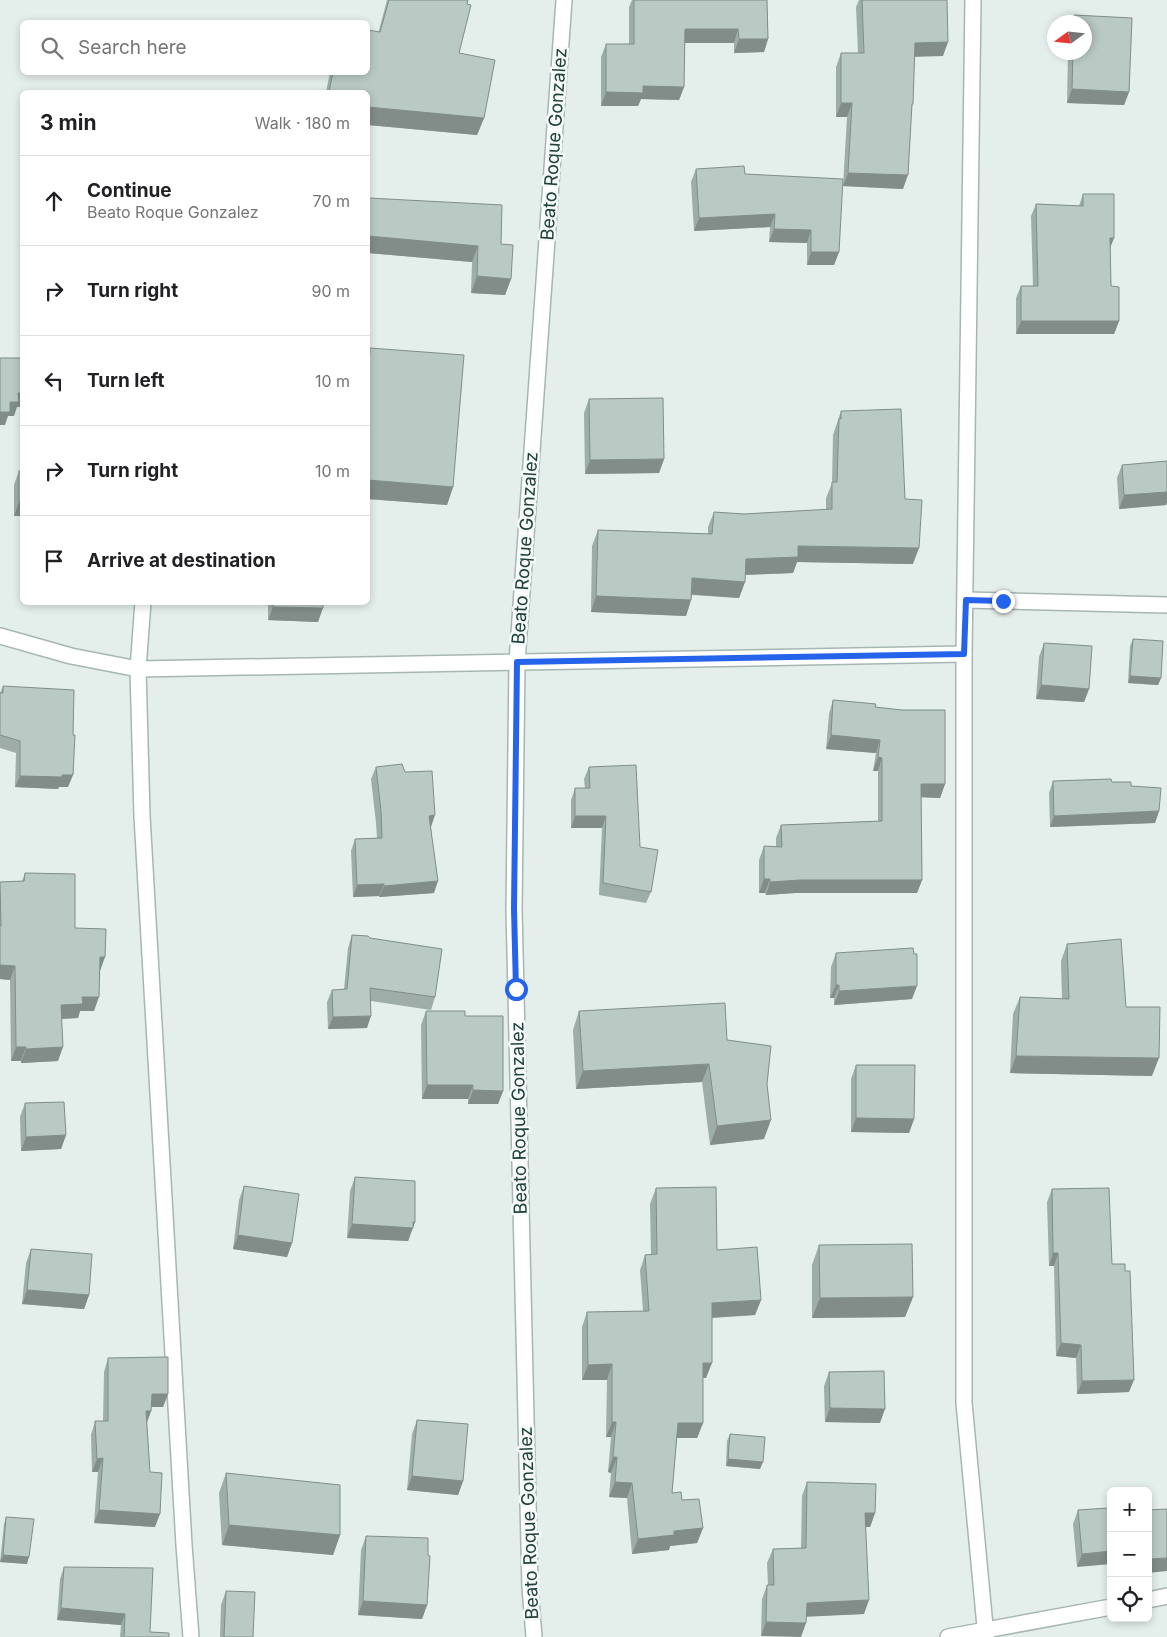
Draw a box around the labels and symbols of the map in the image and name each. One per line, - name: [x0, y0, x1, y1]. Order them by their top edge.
- north arrow: [1047, 15, 1092, 60]
- street label: Beato Roque Gonzalez: [536, 47, 571, 241]
- street label: Beato Roque Gonzalez: [507, 451, 542, 645]
- route end: [992, 590, 1015, 613]
- route start: [505, 978, 528, 1001]
- street label: Beato Roque Gonzalez: [506, 1021, 531, 1215]
- street label: Beato Roque Gonzalez: [515, 1426, 542, 1620]

